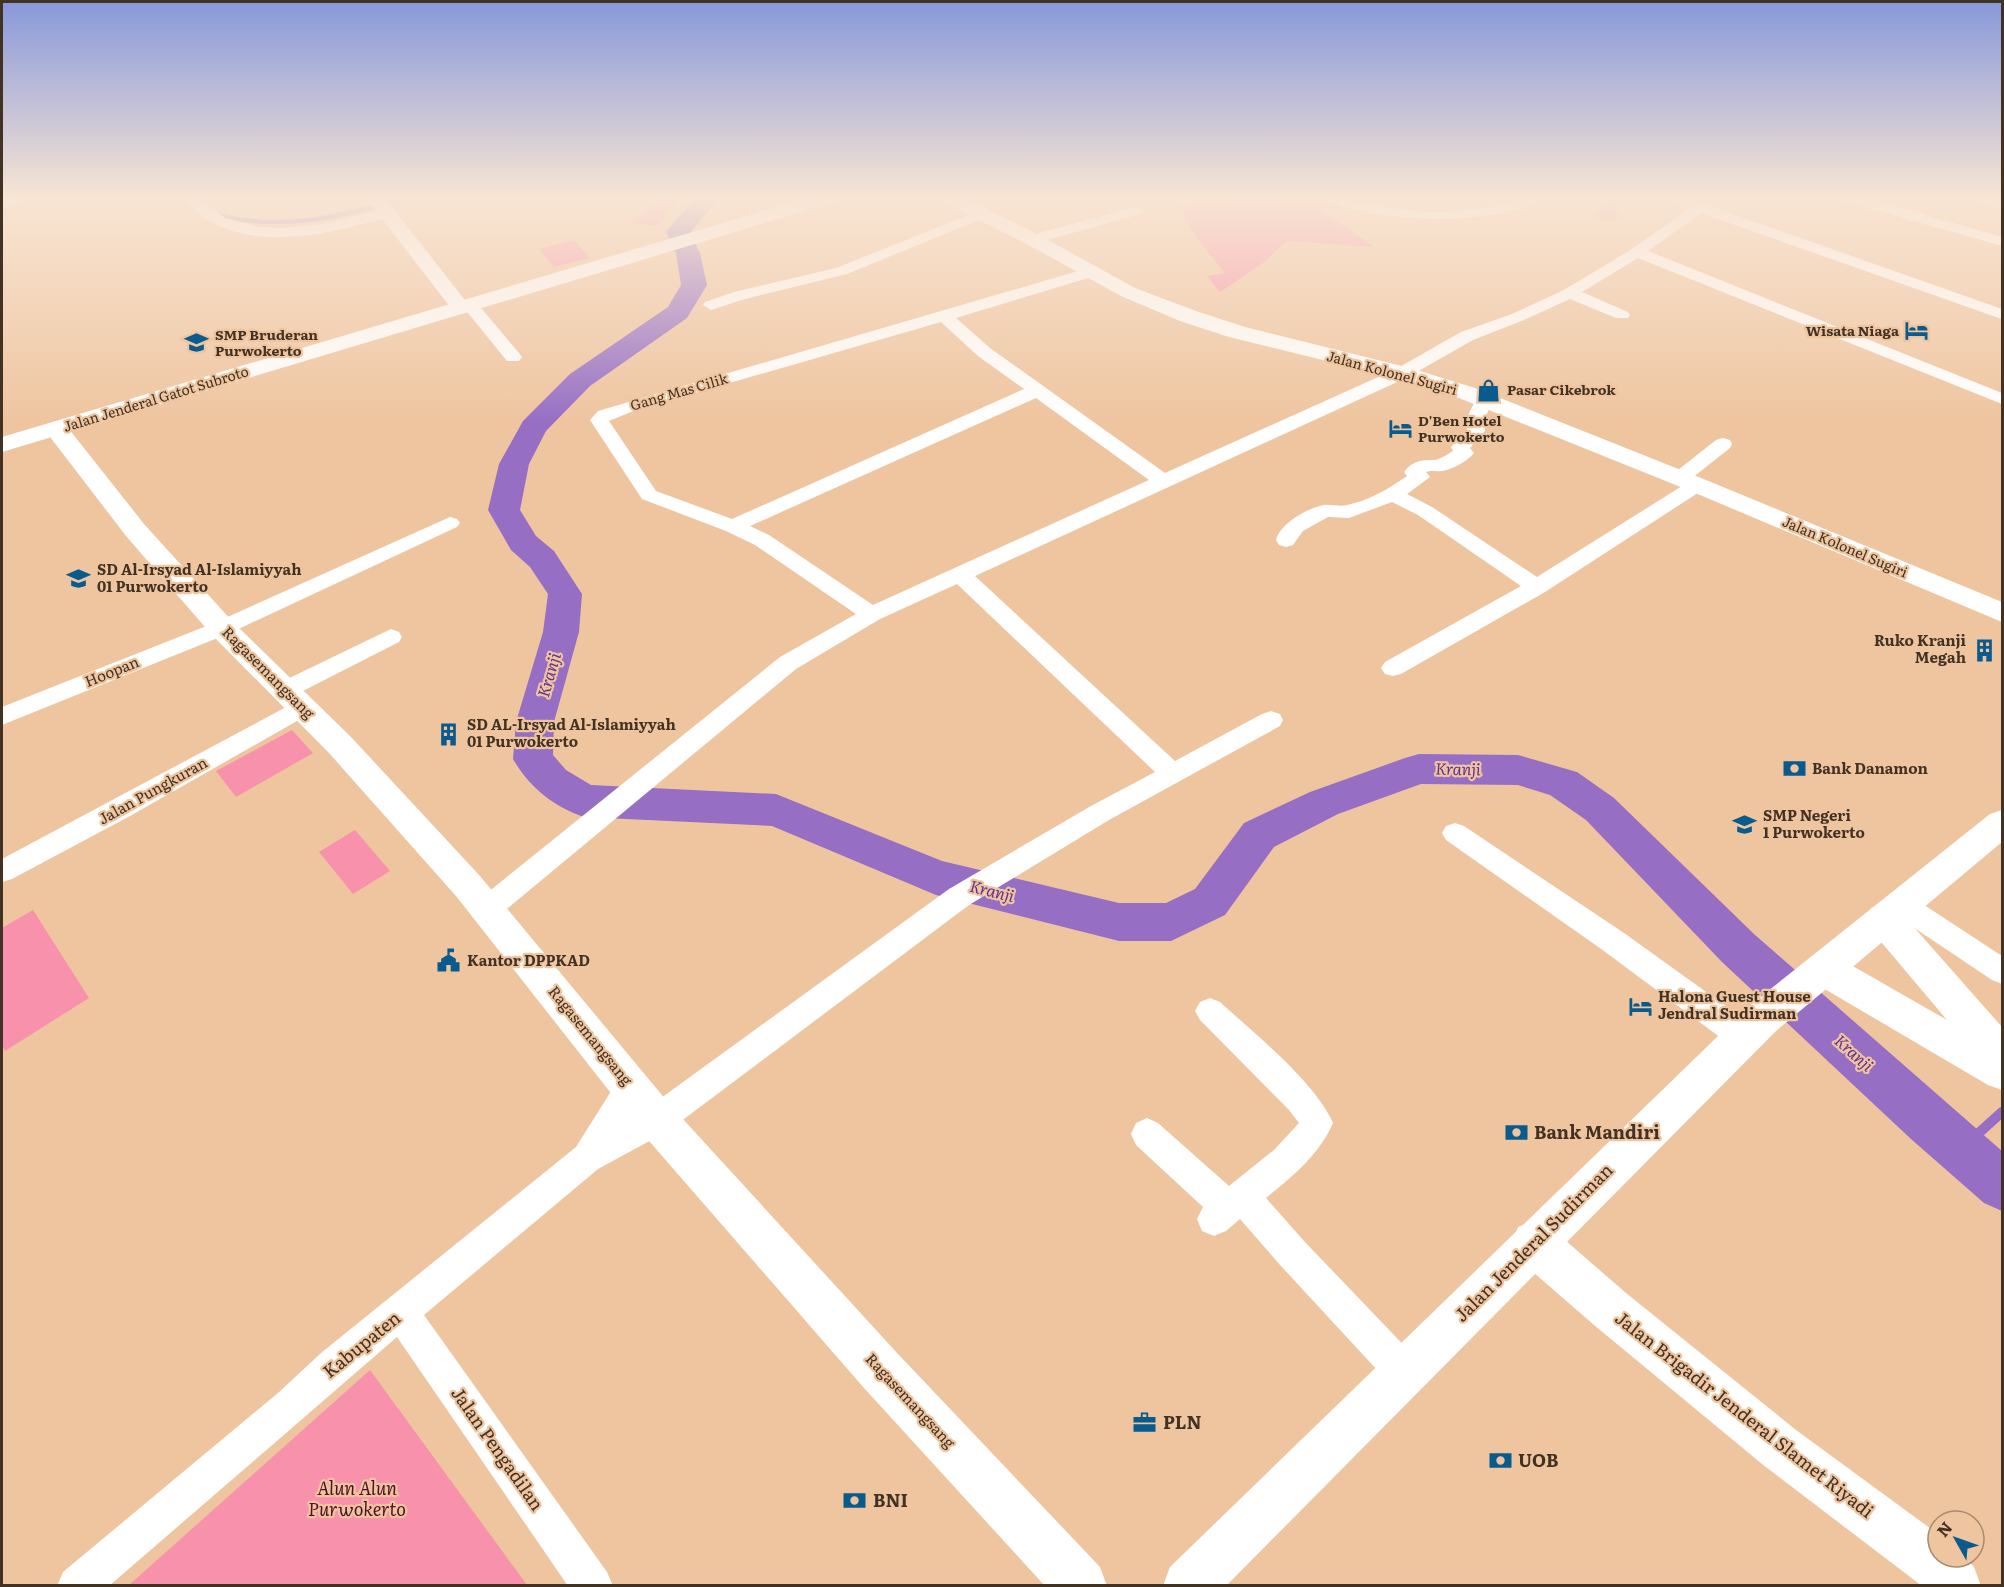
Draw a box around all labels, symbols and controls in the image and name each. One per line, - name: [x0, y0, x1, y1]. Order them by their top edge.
- hotel icon: Wisata Niaga: [1904, 318, 1930, 344]
- place label: Wisata Niaga: [1806, 320, 1900, 340]
- place label: SMP Bruderan Purwokerto: [215, 324, 318, 360]
- school or university icon: SMP Bruderan Purwokerto: [184, 330, 210, 356]
- street label: Jalan Kolonel Sugiri: [1325, 345, 1460, 399]
- street label: Jalan Jenderal Gatot Subroto: [61, 360, 251, 436]
- street label: Gang Mas Cilik: [628, 367, 730, 414]
- shop icon: Pasar Cikebrok: [1476, 377, 1502, 403]
- place label: Pasar Cikebrok: [1507, 379, 1616, 399]
- place label: D'Ben Hotel Purwokerto: [1418, 410, 1505, 446]
- hotel icon: D'Ben Hotel Purwokerto: [1387, 416, 1413, 442]
- street label: Jalan Kolonel Sugiri: [1780, 511, 1911, 582]
- place label: SD Al-Irsyad Al-Islamiyyah 01 Purwokerto: [97, 557, 302, 597]
- school or university icon: SD Al-Irsyad Al-Islamiyyah 01 Purwokerto: [66, 566, 92, 592]
- street label: Ragasemangsang: [218, 620, 321, 724]
- place label: Ruko Kranji Megah: [1874, 628, 1967, 668]
- building icon: Ruko Kranji Megah: [1971, 637, 1997, 663]
- street label: Hoopan: [81, 649, 142, 692]
- water label: Kranji: [530, 650, 566, 700]
- place label: SD AL-Irsyad Al-Islamiyyah 01 Purwokerto: [467, 712, 676, 752]
- building icon: SD AL-Irsyad Al-Islamiyyah 01 Purwokerto: [436, 721, 462, 747]
- street label: Jalan Pungkuran: [93, 750, 211, 829]
- water label: Kranji: [1435, 756, 1481, 780]
- bank icon: Bank Danamon: [1781, 756, 1807, 782]
- place label: Bank Danamon: [1812, 756, 1928, 779]
- place label: SMP Negeri 1 Purwokerto: [1763, 803, 1865, 843]
- school or university icon: SMP Negeri 1 Purwokerto: [1732, 812, 1758, 838]
- water label: Kranji: [967, 873, 1017, 907]
- public building icon: Kantor DPPKAD: [436, 948, 462, 974]
- place label: Kantor DPPKAD: [467, 948, 590, 971]
- street label: Ragasemangsang: [544, 980, 639, 1091]
- place label: Halona Guest House Jendral Sudirman: [1658, 984, 1811, 1024]
- hotel icon: Halona Guest House Jendral Sudirman: [1627, 993, 1653, 1019]
- water label: Kranji: [1830, 1028, 1880, 1076]
- place label: Bank Mandiri: [1534, 1118, 1660, 1145]
- bank icon: Bank Mandiri: [1503, 1120, 1529, 1146]
- street label: Jalan Jenderal Sudirman: [1448, 1156, 1618, 1327]
- street label: Kabupaten: [316, 1304, 406, 1384]
- street label: Jalan Brigadir Jenderal Slamet Riyadi: [1610, 1304, 1880, 1524]
- street label: Ragasemangsang: [861, 1347, 962, 1453]
- street label: Jalan Pengadilan: [445, 1381, 551, 1516]
- place label: PLN: [1163, 1408, 1202, 1435]
- office icon: PLN: [1132, 1410, 1158, 1436]
- place label: UOB: [1518, 1446, 1558, 1473]
- bank icon: UOB: [1487, 1448, 1513, 1474]
- park label: Alun Alun Purwokerto: [308, 1474, 406, 1522]
- place label: BNI: [873, 1486, 908, 1513]
- bank icon: BNI: [842, 1488, 868, 1514]
- north arrow: [1926, 1509, 1986, 1569]
- text: N: [1930, 1516, 1957, 1542]

